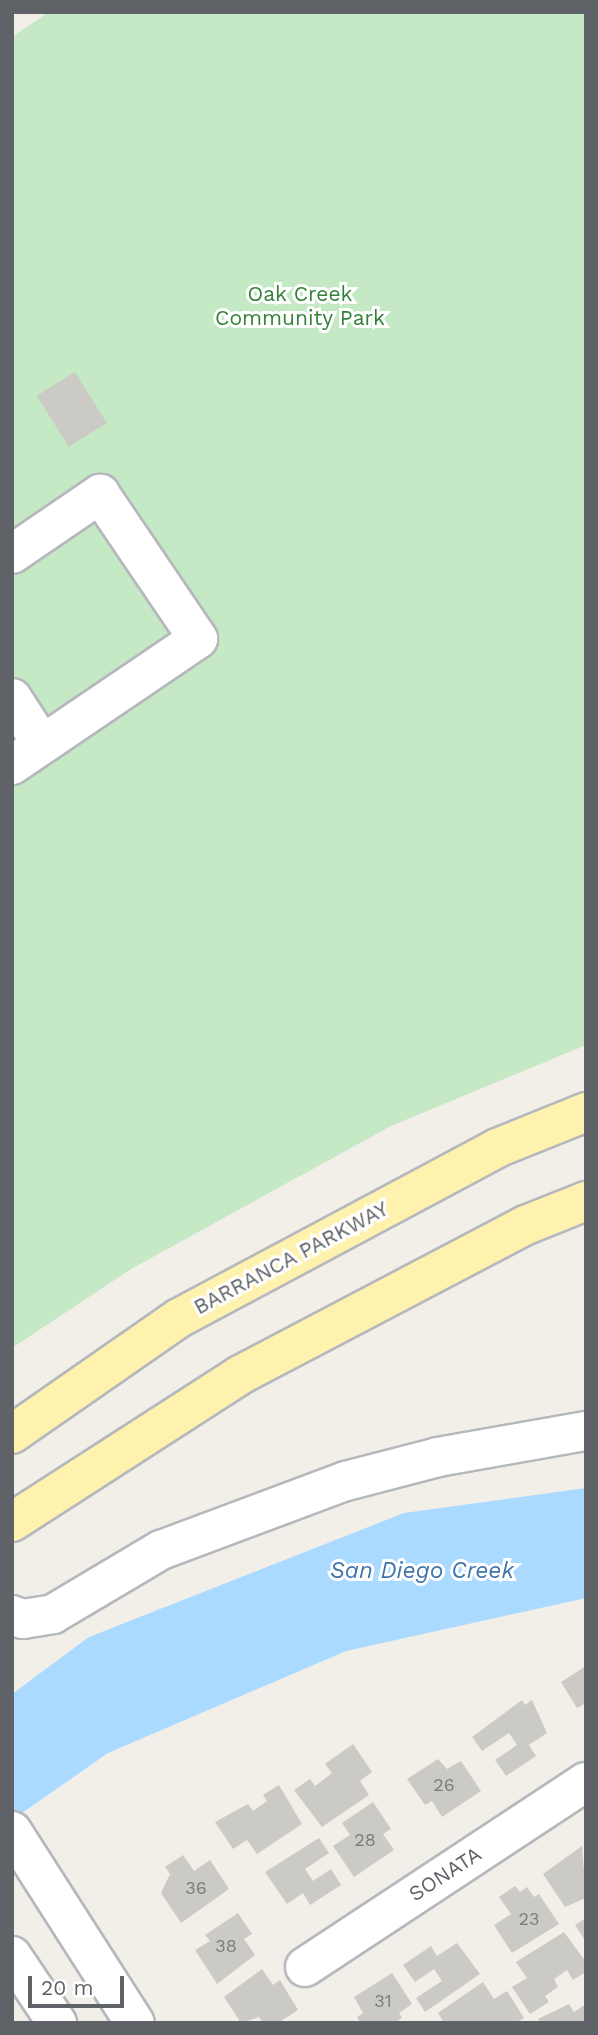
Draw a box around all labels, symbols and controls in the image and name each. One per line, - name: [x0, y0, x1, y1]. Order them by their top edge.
- park label: Oak Creek Community Park: [215, 281, 385, 331]
- street label: BARRANCA PARKWAY: [189, 1196, 393, 1320]
- water label: San Diego Creek: [330, 1557, 514, 1585]
- house number: 26: [433, 1774, 455, 1796]
- house number: 28: [354, 1829, 376, 1851]
- street label: SONATA: [404, 1841, 486, 1907]
- house number: 36: [185, 1877, 207, 1899]
- house number: 23: [519, 1908, 539, 1930]
- house number: 38: [215, 1935, 237, 1957]
- scale bar: [32, 1962, 128, 2006]
- text: 20 m: [41, 1975, 93, 2000]
- house number: 31: [374, 1990, 392, 2012]

